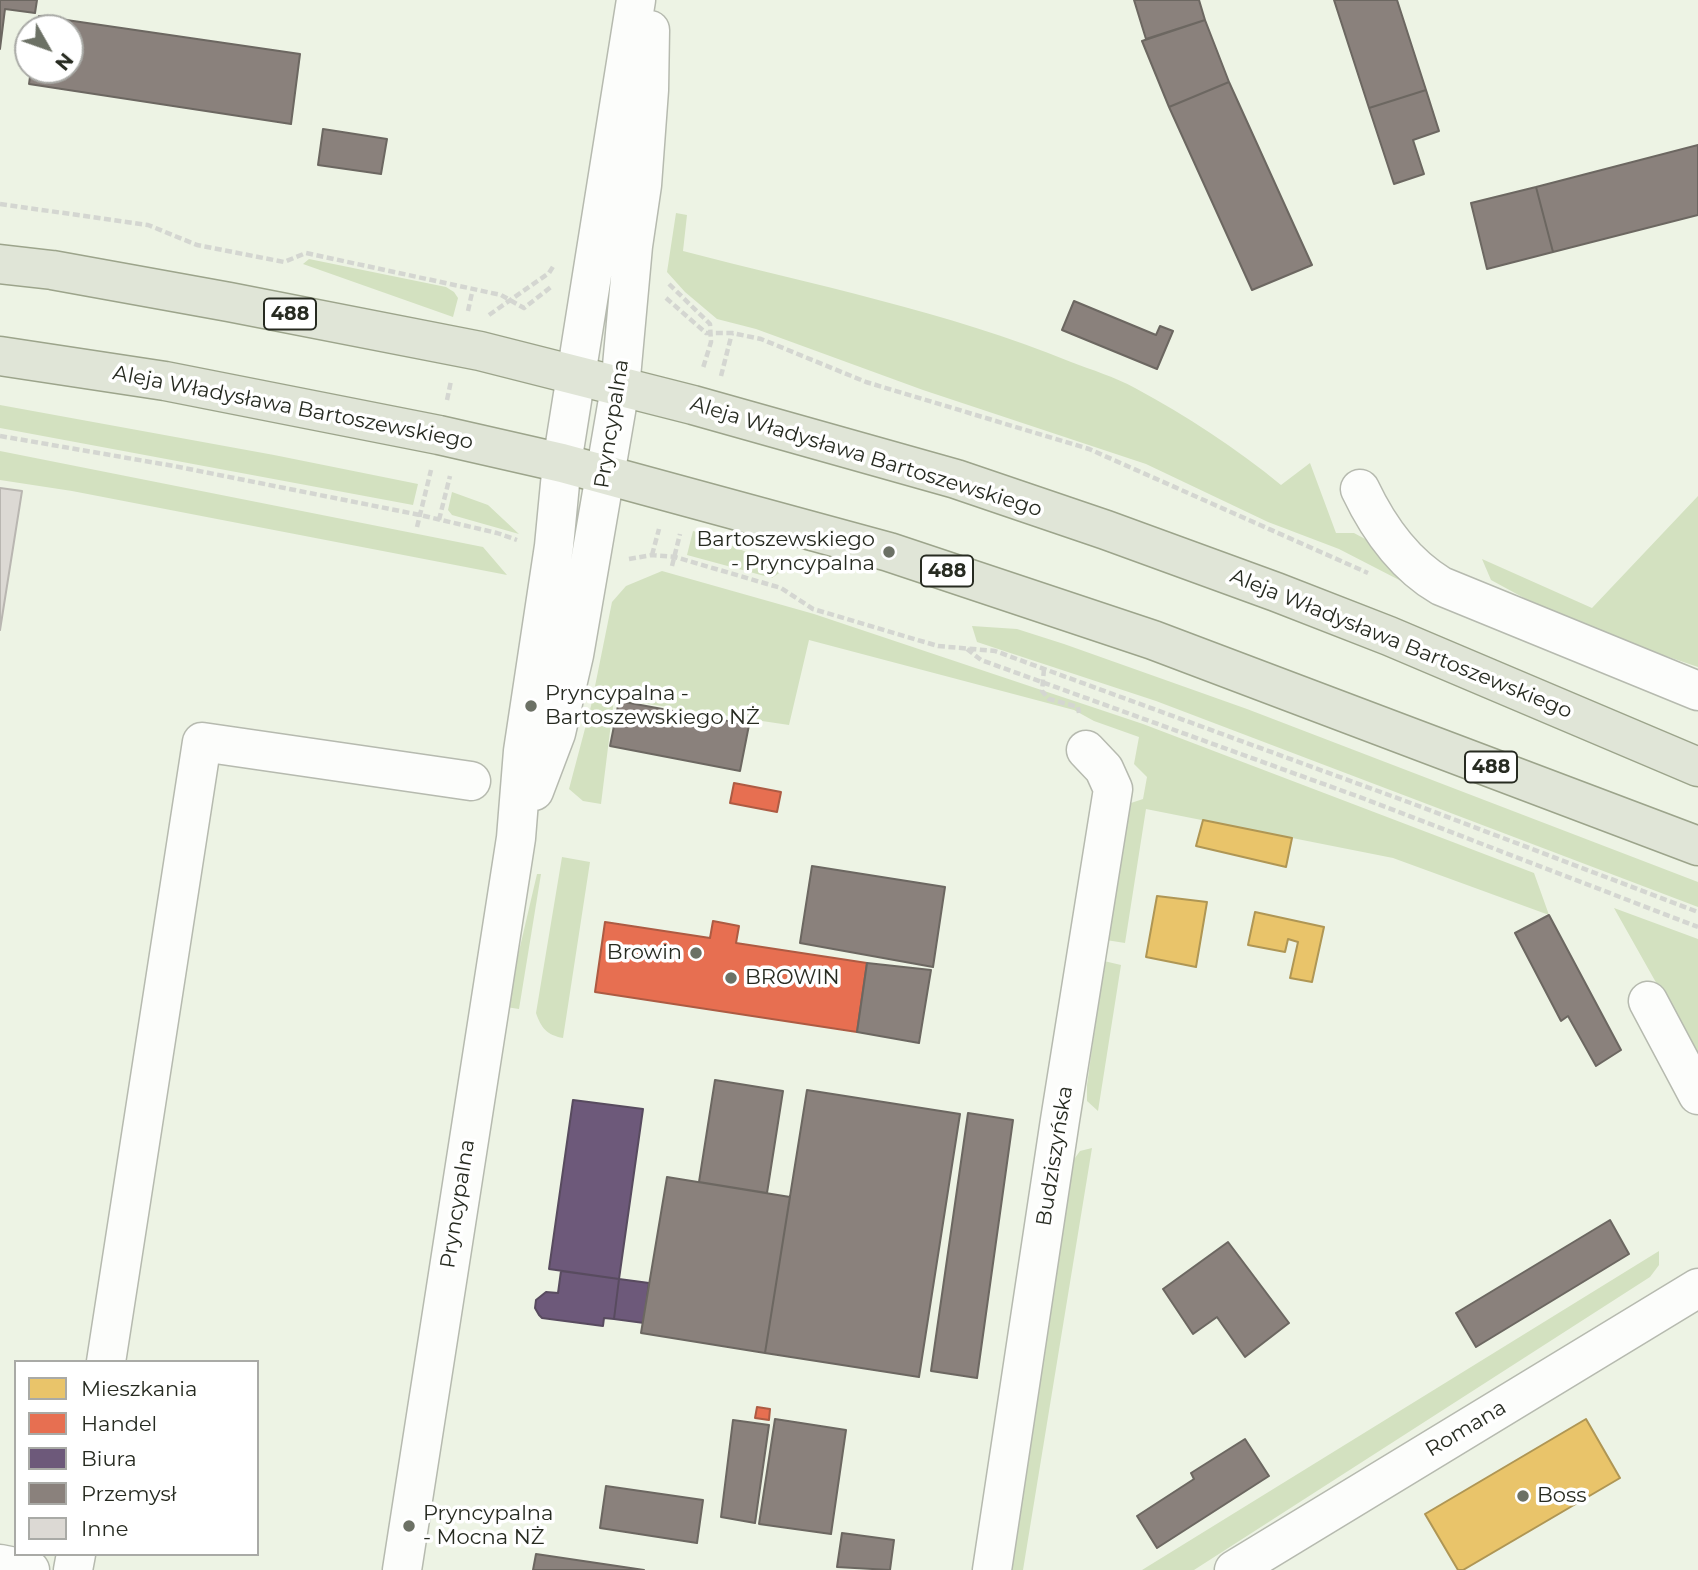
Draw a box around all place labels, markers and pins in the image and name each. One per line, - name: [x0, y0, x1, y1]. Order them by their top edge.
- place label: Bartoszewskiego - Pryncypalna: [696, 527, 875, 577]
- marker: Bartoszewskiego - Pryncypalna: [881, 544, 897, 560]
- place label: Pryncypalna - Bartoszewskiego NŻ: [545, 681, 760, 731]
- marker: Pryncypalna - Bartoszewskiego NŻ: [523, 698, 539, 714]
- place label: Browin: [607, 940, 682, 966]
- marker: Browin: [688, 945, 704, 961]
- place label: BROWIN: [745, 965, 840, 991]
- marker: BROWIN: [723, 970, 739, 986]
- place label: Boss: [1537, 1483, 1586, 1509]
- marker: Boss: [1515, 1488, 1531, 1504]
- place label: Pryncypalna - Mocna NŻ: [423, 1501, 553, 1551]
- marker: Pryncypalna - Mocna NŻ: [401, 1518, 417, 1534]

